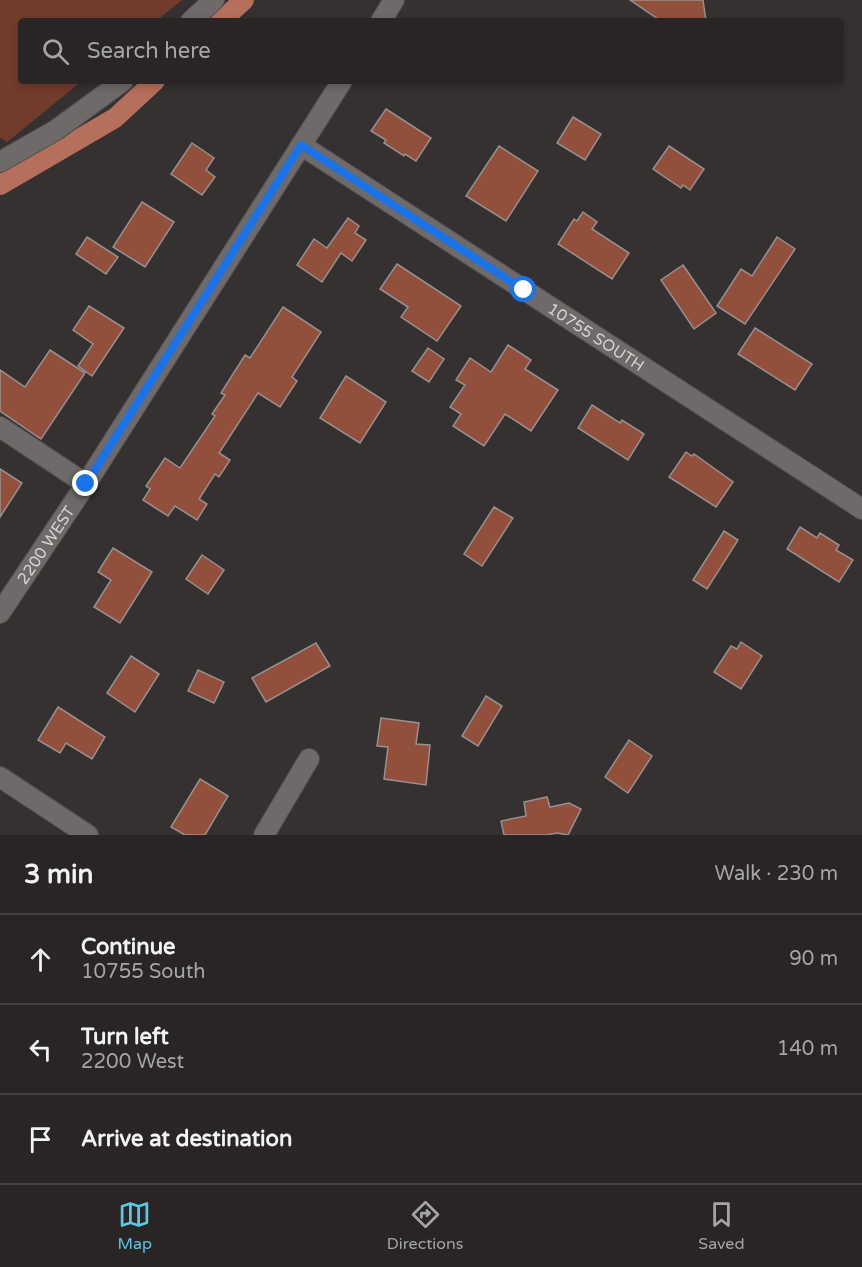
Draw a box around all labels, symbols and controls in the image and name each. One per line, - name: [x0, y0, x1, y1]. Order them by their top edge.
- search box: [18, 18, 844, 84]
- icon: search: [39, 35, 72, 68]
- text: Search here: [87, 38, 211, 64]
- route start: [510, 276, 536, 302]
- street label: 10755 SOUTH: [544, 299, 648, 376]
- route end: [72, 470, 98, 496]
- street label: 2200 WEST: [13, 502, 80, 588]
- text: 3 min: [24, 859, 93, 890]
- text: Walk · 230 m: [715, 862, 838, 886]
- text: Continue: [81, 934, 176, 960]
- icon: ahead: [24, 943, 57, 976]
- text: 90 m: [789, 947, 838, 971]
- text: 10755 South: [81, 960, 205, 984]
- text: Turn left: [81, 1024, 169, 1050]
- icon: left: [24, 1033, 57, 1066]
- text: 140 m: [777, 1037, 838, 1061]
- text: 2200 West: [81, 1050, 184, 1074]
- icon: arrive: [24, 1123, 57, 1156]
- text: Arrive at destination: [81, 1126, 292, 1152]
- tab: Map: [117, 1198, 152, 1254]
- tab: Directions: [387, 1198, 463, 1254]
- tab: Saved: [698, 1198, 745, 1254]

